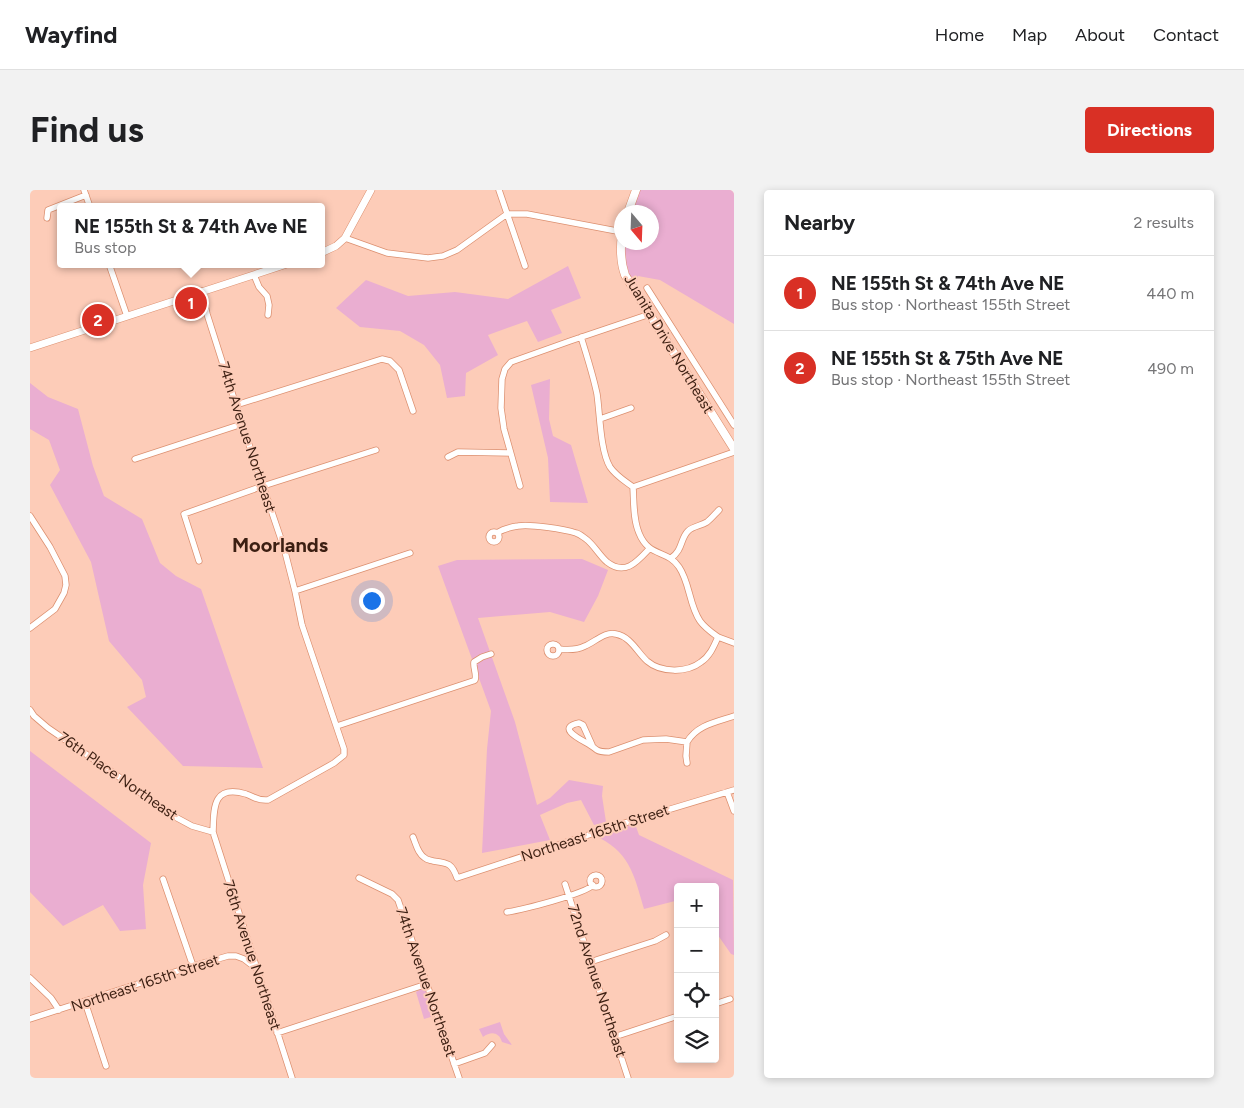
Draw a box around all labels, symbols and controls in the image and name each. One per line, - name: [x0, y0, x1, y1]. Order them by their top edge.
- text: Wayfind: [25, 20, 118, 49]
- text: Home: [935, 24, 984, 46]
- text: Map: [1012, 24, 1047, 46]
- text: About: [1075, 24, 1125, 46]
- text: Contact: [1153, 24, 1219, 46]
- button: Directions: [1085, 107, 1214, 153]
- text: Find us: [30, 109, 144, 151]
- popup: [57, 203, 325, 268]
- north arrow: [614, 205, 659, 250]
- text: Nearby: [784, 210, 855, 235]
- text: 2 results: [1134, 213, 1194, 232]
- text: NE 155th St & 74th Ave NE: [74, 215, 308, 238]
- text: Bus stop: [74, 238, 137, 257]
- street label: Juanita Drive Northeast: [620, 271, 718, 417]
- text: NE 155th St & 74th Ave NE: [831, 272, 1065, 295]
- pin: 1: [175, 284, 207, 322]
- text: 1: [797, 284, 803, 303]
- text: 440 m: [1146, 284, 1194, 303]
- text: Bus stop · Northeast 155th Street: [831, 295, 1070, 314]
- pin: 2: [82, 301, 114, 339]
- text: NE 155th St & 75th Ave NE: [831, 347, 1064, 370]
- street label: 74th Avenue Northeast: [214, 359, 280, 515]
- text: 2: [795, 359, 805, 378]
- text: 490 m: [1147, 359, 1194, 378]
- text: Bus stop · Northeast 155th Street: [831, 370, 1070, 389]
- district label: Moorlands: [232, 533, 328, 557]
- your location: [359, 588, 385, 614]
- street label: 76th Place Northeast: [55, 728, 182, 824]
- street label: Northeast 165th Street: [519, 800, 672, 865]
- street label: 76th Avenue Northeast: [219, 878, 285, 1033]
- map controls: [674, 883, 719, 1063]
- button: +: [674, 883, 719, 928]
- street label: 72nd Avenue Northeast: [564, 902, 630, 1060]
- street label: 74th Avenue Northeast: [392, 905, 460, 1060]
- button: −: [674, 928, 719, 973]
- street label: Northeast 165th Street: [69, 950, 222, 1015]
- button: locate: [674, 973, 719, 1018]
- button: layers: [674, 1018, 719, 1063]

